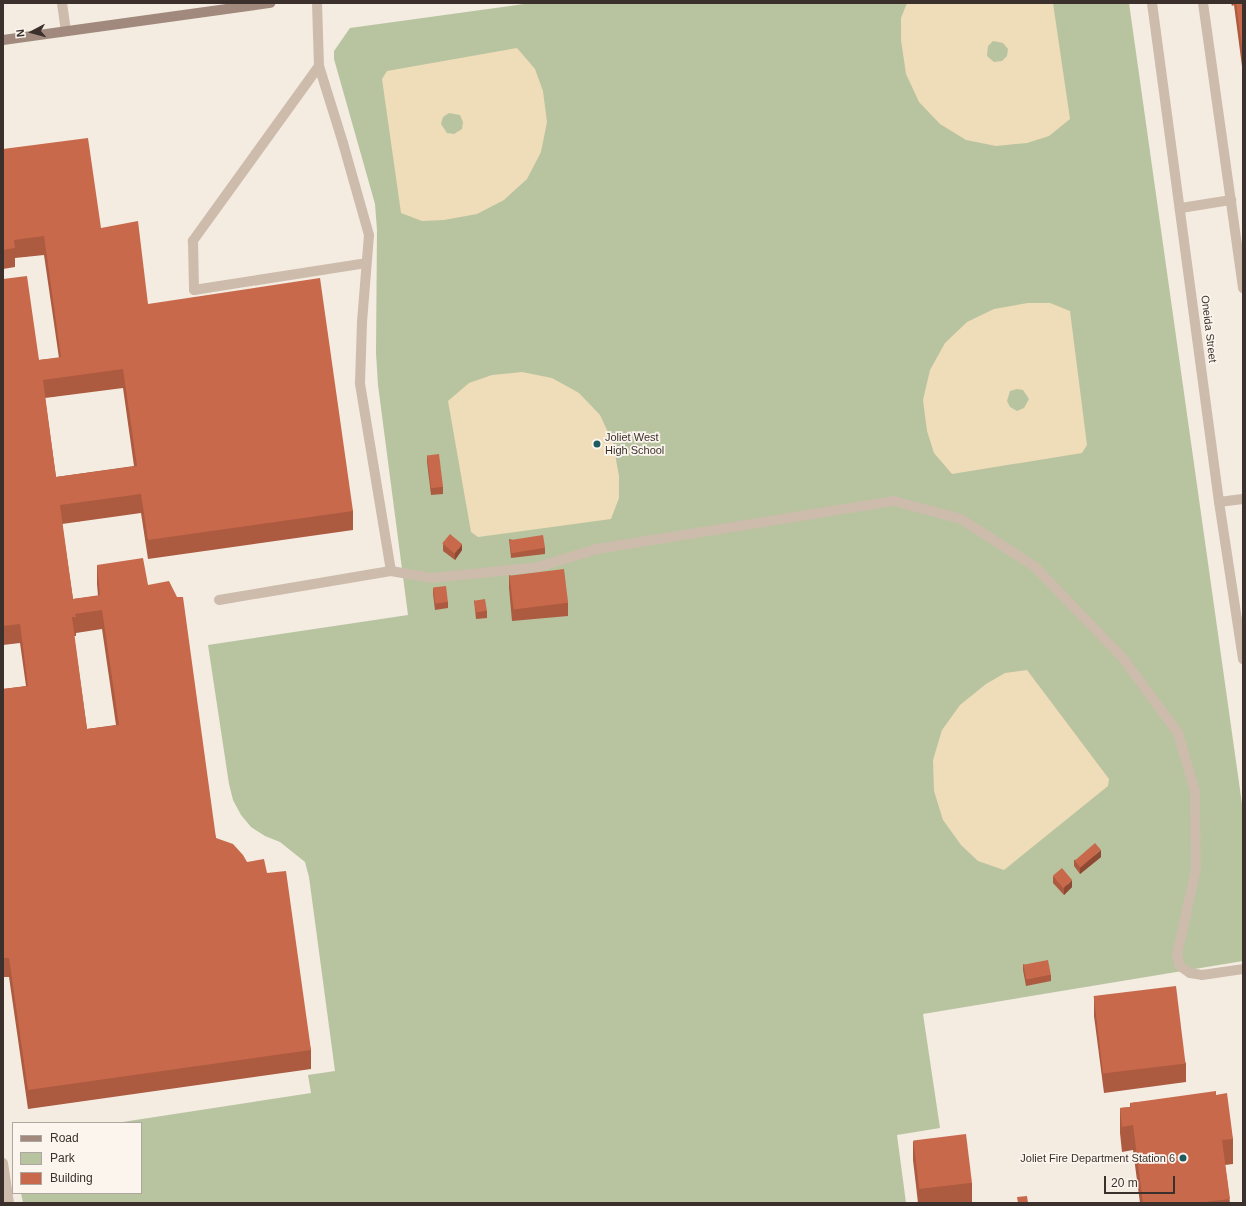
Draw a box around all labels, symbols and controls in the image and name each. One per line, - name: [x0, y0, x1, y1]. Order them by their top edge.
- north arrow: [12, 12, 52, 52]
- text: N: [14, 29, 26, 38]
- street label: Oneida Street: [1198, 295, 1220, 363]
- place label: Joliet West High School: [605, 431, 664, 457]
- marker: Joliet West High School: [592, 439, 602, 449]
- legend: [12, 1122, 142, 1194]
- text: Road: [50, 1131, 79, 1145]
- text: Park: [50, 1151, 75, 1165]
- place label: Joliet Fire Department Station 6: [1020, 1151, 1175, 1165]
- marker: Joliet Fire Department Station 6: [1178, 1153, 1188, 1163]
- scale bar: [1106, 1168, 1177, 1194]
- text: Building: [50, 1171, 93, 1185]
- text: 20 m: [1111, 1176, 1138, 1190]

